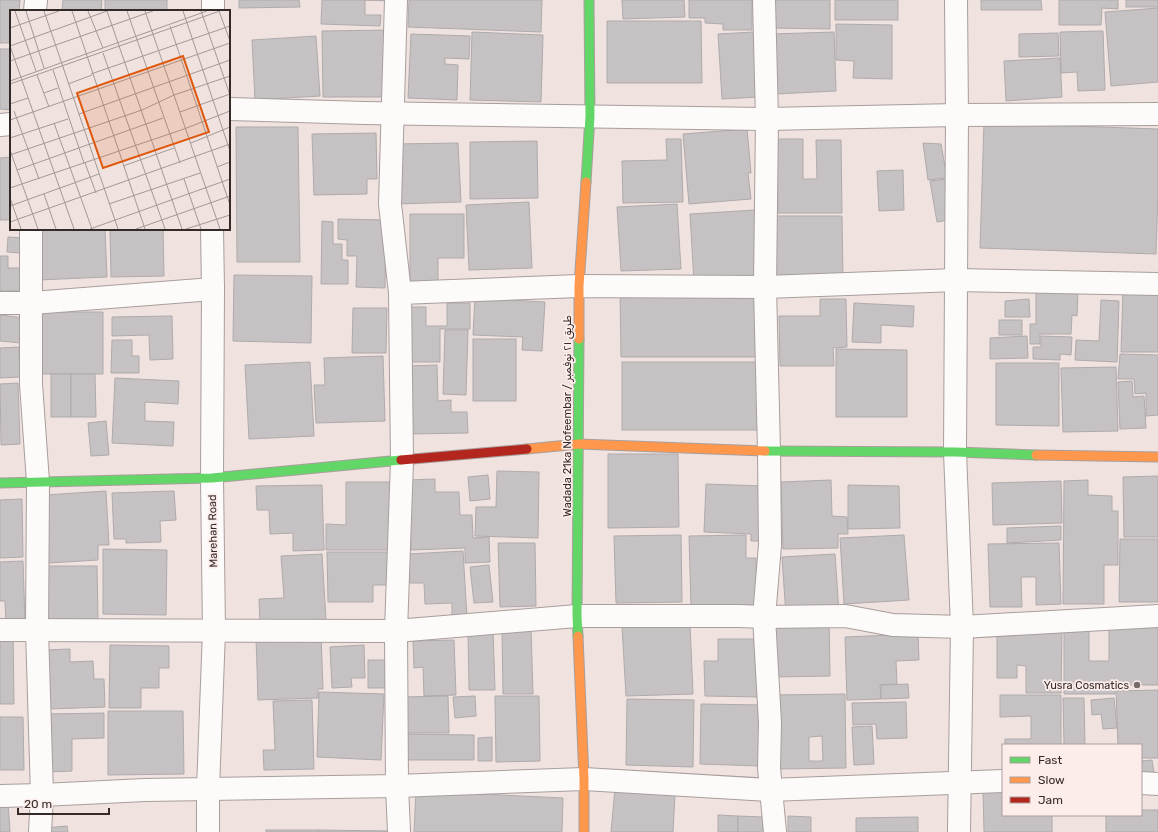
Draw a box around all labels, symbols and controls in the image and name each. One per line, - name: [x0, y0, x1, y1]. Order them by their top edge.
- inset map: [10, 10, 230, 230]
- street label: Wadada 21ka Nofeembar / طريق ٢١ نوفمبر: [561, 315, 575, 517]
- street label: Marehan Road: [206, 494, 220, 568]
- place label: Yusra Cosmatics: [1044, 679, 1129, 692]
- marker: Yusra Cosmatics: [1132, 680, 1142, 690]
- legend: [1002, 744, 1142, 816]
- text: Fast: [1038, 753, 1062, 767]
- text: Slow: [1038, 773, 1065, 787]
- scale bar: [18, 790, 109, 816]
- text: Jam: [1038, 793, 1063, 807]
- text: 20 m: [24, 797, 52, 811]

